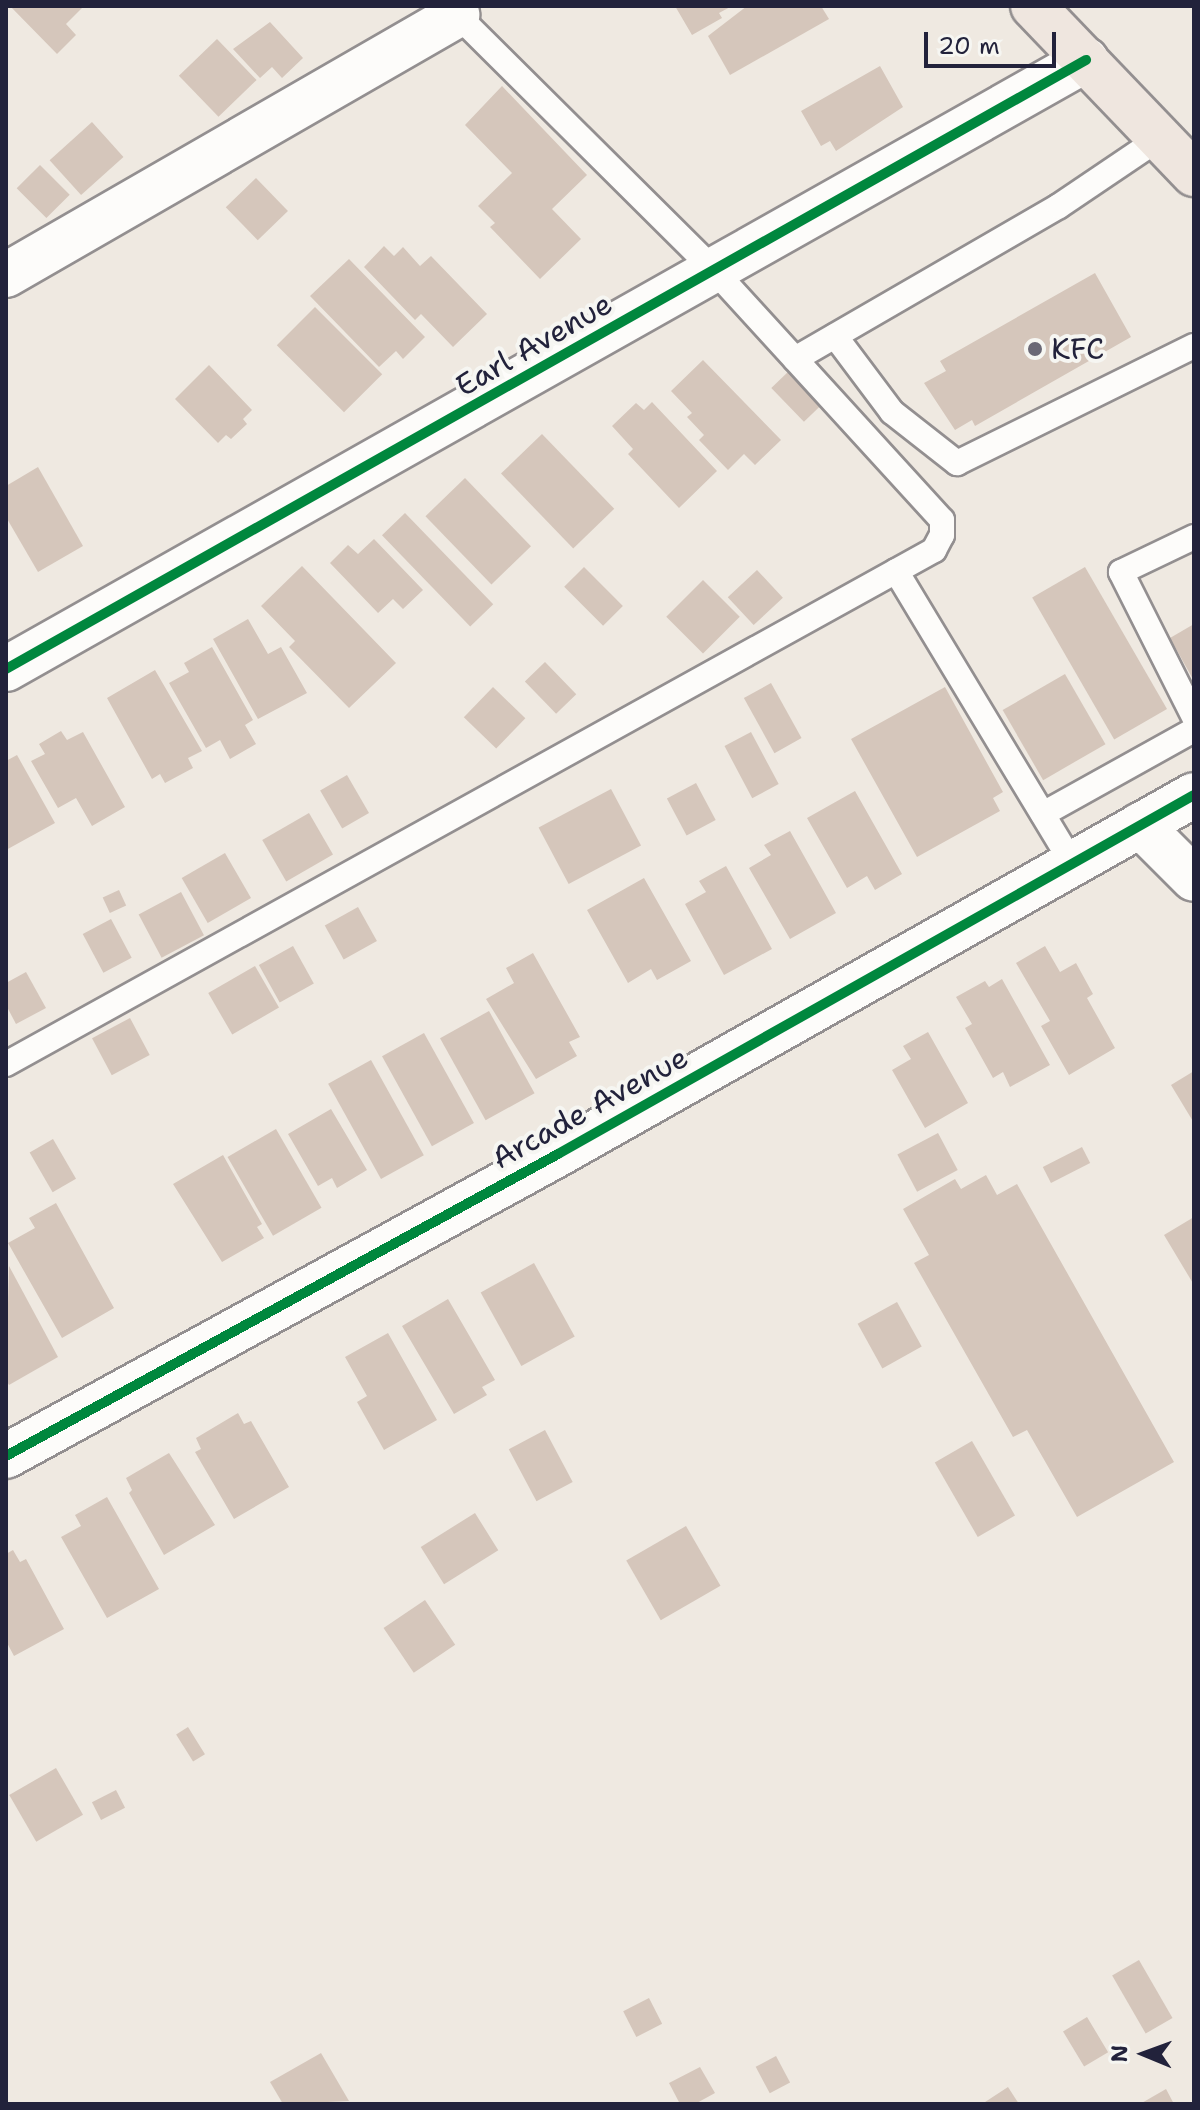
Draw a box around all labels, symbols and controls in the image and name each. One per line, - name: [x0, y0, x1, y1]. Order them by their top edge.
- scale bar: [928, 16, 1060, 66]
- text: 20 m: [938, 30, 1000, 62]
- street label: Earl Avenue: [449, 286, 619, 404]
- place label: KFC: [1051, 331, 1104, 367]
- marker: KFC: [1026, 340, 1044, 358]
- street label: Arcade Avenue: [486, 1039, 694, 1177]
- north arrow: [1104, 2014, 1184, 2094]
- text: N: [1105, 2045, 1134, 2063]

